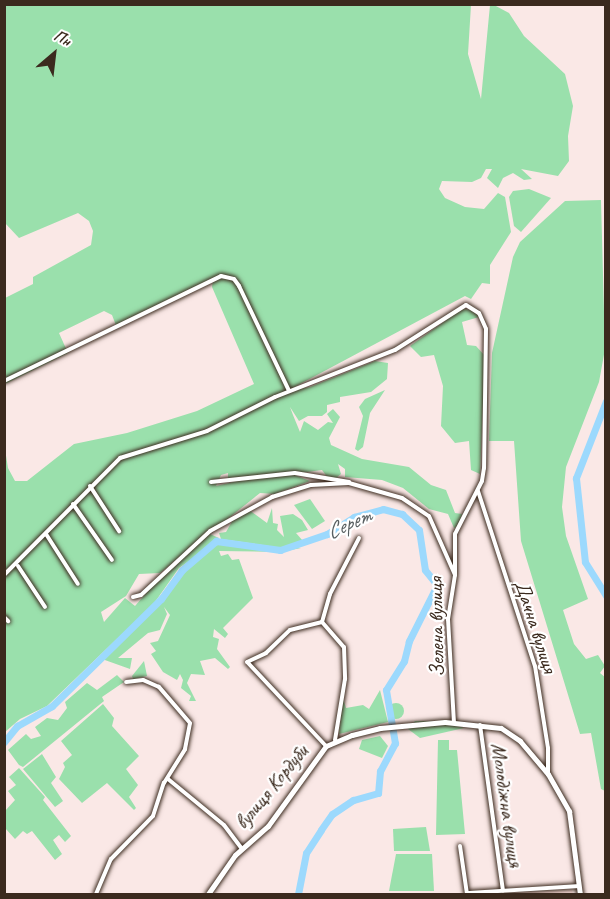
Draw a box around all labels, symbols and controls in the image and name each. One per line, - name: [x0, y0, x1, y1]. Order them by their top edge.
- north arrow: [24, 24, 84, 84]
- text: Пн: [50, 25, 75, 51]
- water label: Серет: [322, 502, 376, 546]
- street label: Дачна вулиця: [509, 576, 563, 676]
- street label: Зелена вулиця: [423, 577, 449, 677]
- street label: вулиця Кордуби: [229, 740, 313, 834]
- street label: Молодіжна вулиця: [486, 741, 528, 869]

